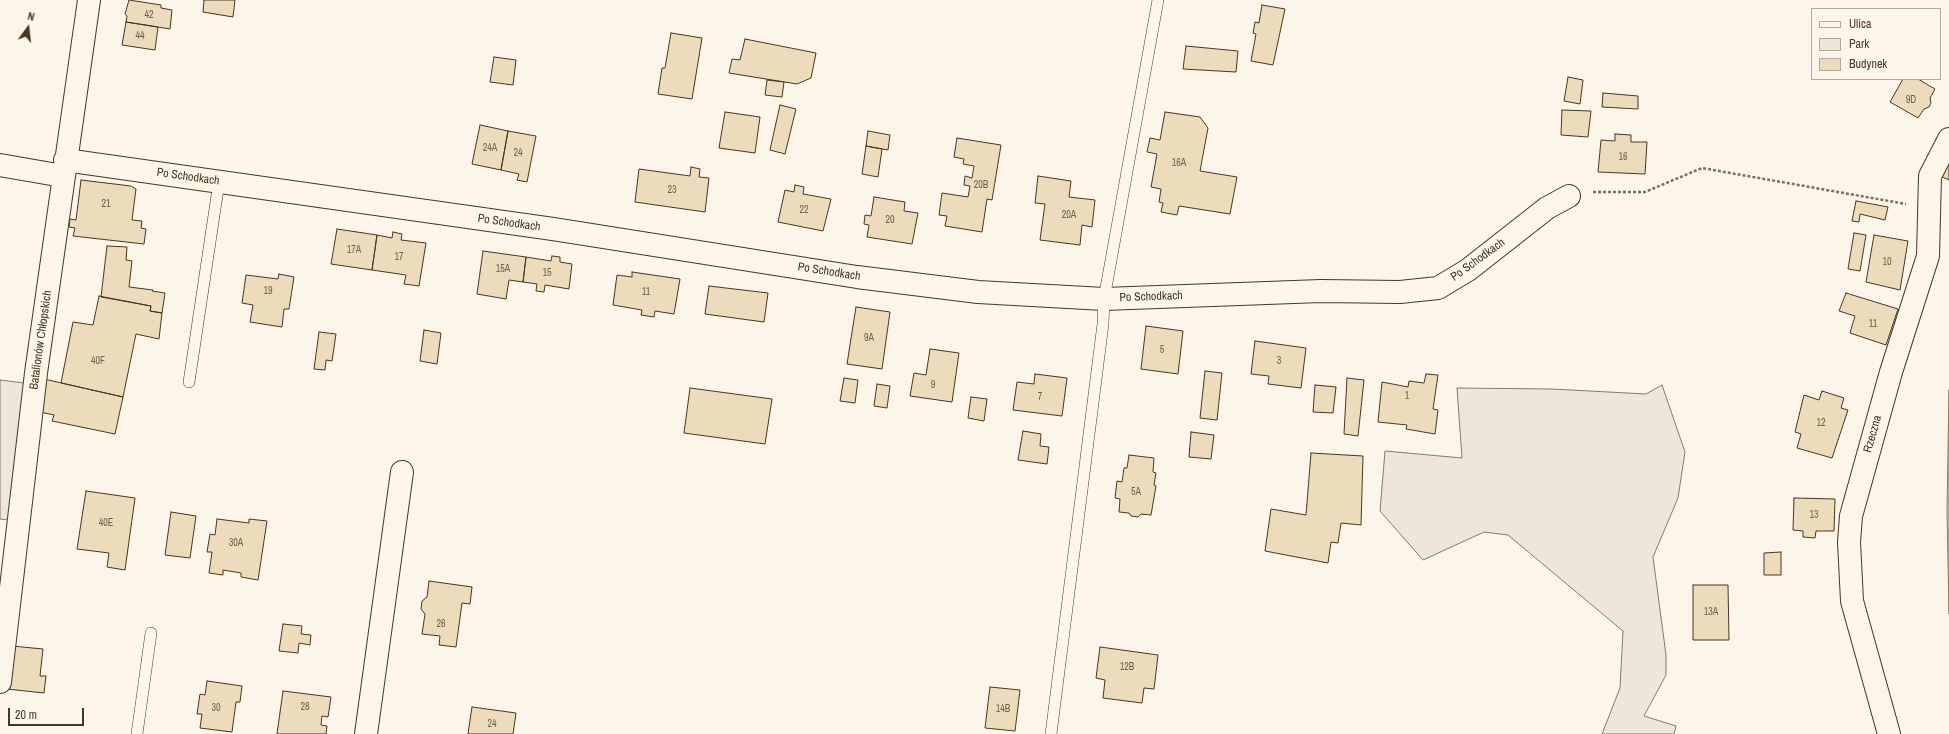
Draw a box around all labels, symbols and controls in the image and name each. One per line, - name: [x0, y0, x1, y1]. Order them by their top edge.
- north arrow: [8, 8, 48, 48]
- legend: [1811, 8, 1941, 80]
- text: N: [26, 9, 36, 24]
- house number: 42: [144, 9, 154, 21]
- text: Ulica: [1849, 16, 1871, 32]
- house number: 44: [135, 30, 145, 42]
- text: Park: [1849, 36, 1869, 52]
- text: Budynek: [1849, 56, 1887, 72]
- house number: 9D: [1906, 94, 1916, 106]
- house number: 24A: [483, 142, 497, 154]
- house number: 24: [513, 147, 523, 159]
- house number: 16: [1618, 151, 1628, 163]
- house number: 16A: [1172, 157, 1186, 169]
- street label: Po Schodkach: [156, 165, 220, 189]
- house number: 20B: [974, 179, 988, 191]
- house number: 23: [667, 184, 677, 196]
- house number: 21: [101, 198, 111, 210]
- house number: 22: [799, 204, 809, 216]
- house number: 20A: [1062, 209, 1076, 221]
- street label: Po Schodkach: [477, 211, 541, 235]
- house number: 20: [885, 214, 895, 226]
- street label: Po Schodkach: [1448, 236, 1508, 284]
- house number: 17A: [347, 244, 361, 256]
- house number: 17: [394, 251, 404, 263]
- house number: 10: [1882, 256, 1892, 268]
- street label: Po Schodkach: [797, 260, 861, 284]
- house number: 15A: [496, 263, 510, 275]
- house number: 15: [542, 267, 552, 279]
- house number: 19: [263, 285, 273, 297]
- house number: 11: [642, 286, 650, 298]
- street label: Batalionów Chłopskich: [27, 289, 55, 391]
- street label: Po Schodkach: [1119, 289, 1183, 305]
- house number: 11: [1869, 318, 1877, 330]
- house number: 9A: [864, 332, 874, 344]
- house number: 5: [1160, 344, 1164, 356]
- house number: 40F: [91, 355, 105, 367]
- house number: 3: [1277, 355, 1281, 367]
- house number: 9: [931, 379, 935, 391]
- house number: 1: [1405, 390, 1409, 402]
- house number: 7: [1038, 391, 1042, 403]
- street label: Rzeczna: [1861, 414, 1885, 454]
- house number: 12: [1816, 417, 1826, 429]
- house number: 5A: [1131, 486, 1141, 498]
- house number: 13: [1809, 509, 1819, 521]
- house number: 40E: [99, 517, 113, 529]
- house number: 30A: [229, 537, 243, 549]
- house number: 13A: [1704, 606, 1718, 618]
- house number: 26: [436, 618, 446, 630]
- house number: 12B: [1120, 661, 1134, 673]
- scale bar: [10, 700, 86, 726]
- house number: 28: [300, 701, 310, 713]
- house number: 30: [211, 702, 221, 714]
- house number: 14B: [996, 703, 1010, 715]
- text: 20 m: [15, 707, 37, 723]
- house number: 24: [487, 718, 497, 730]

